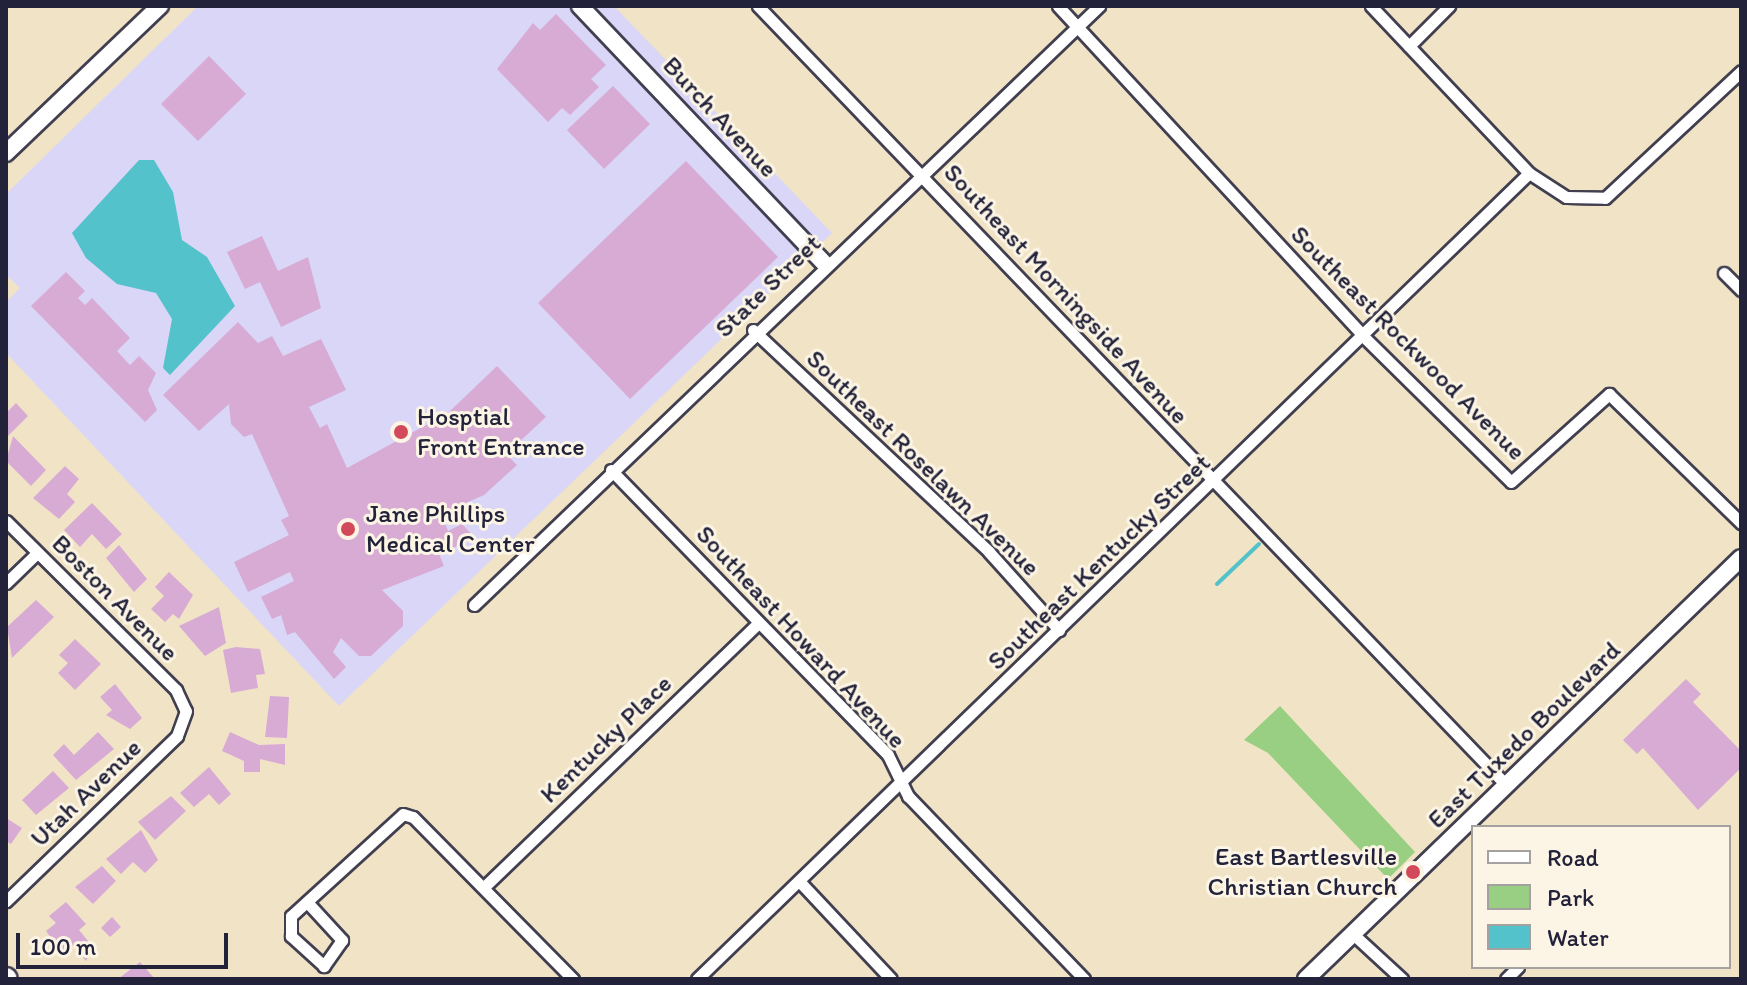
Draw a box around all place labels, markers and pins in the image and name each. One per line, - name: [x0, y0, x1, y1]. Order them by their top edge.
- place label: Hosptial Front Entrance: [417, 401, 585, 462]
- marker: Hosptial Front Entrance: [392, 423, 410, 441]
- place label: Jane Phillips Medical Center: [366, 498, 535, 560]
- marker: Jane Phillips Medical Center: [337, 518, 359, 540]
- place label: East Bartlesville Christian Church: [1207, 841, 1397, 902]
- marker: East Bartlesville Christian Church: [1404, 863, 1422, 881]

